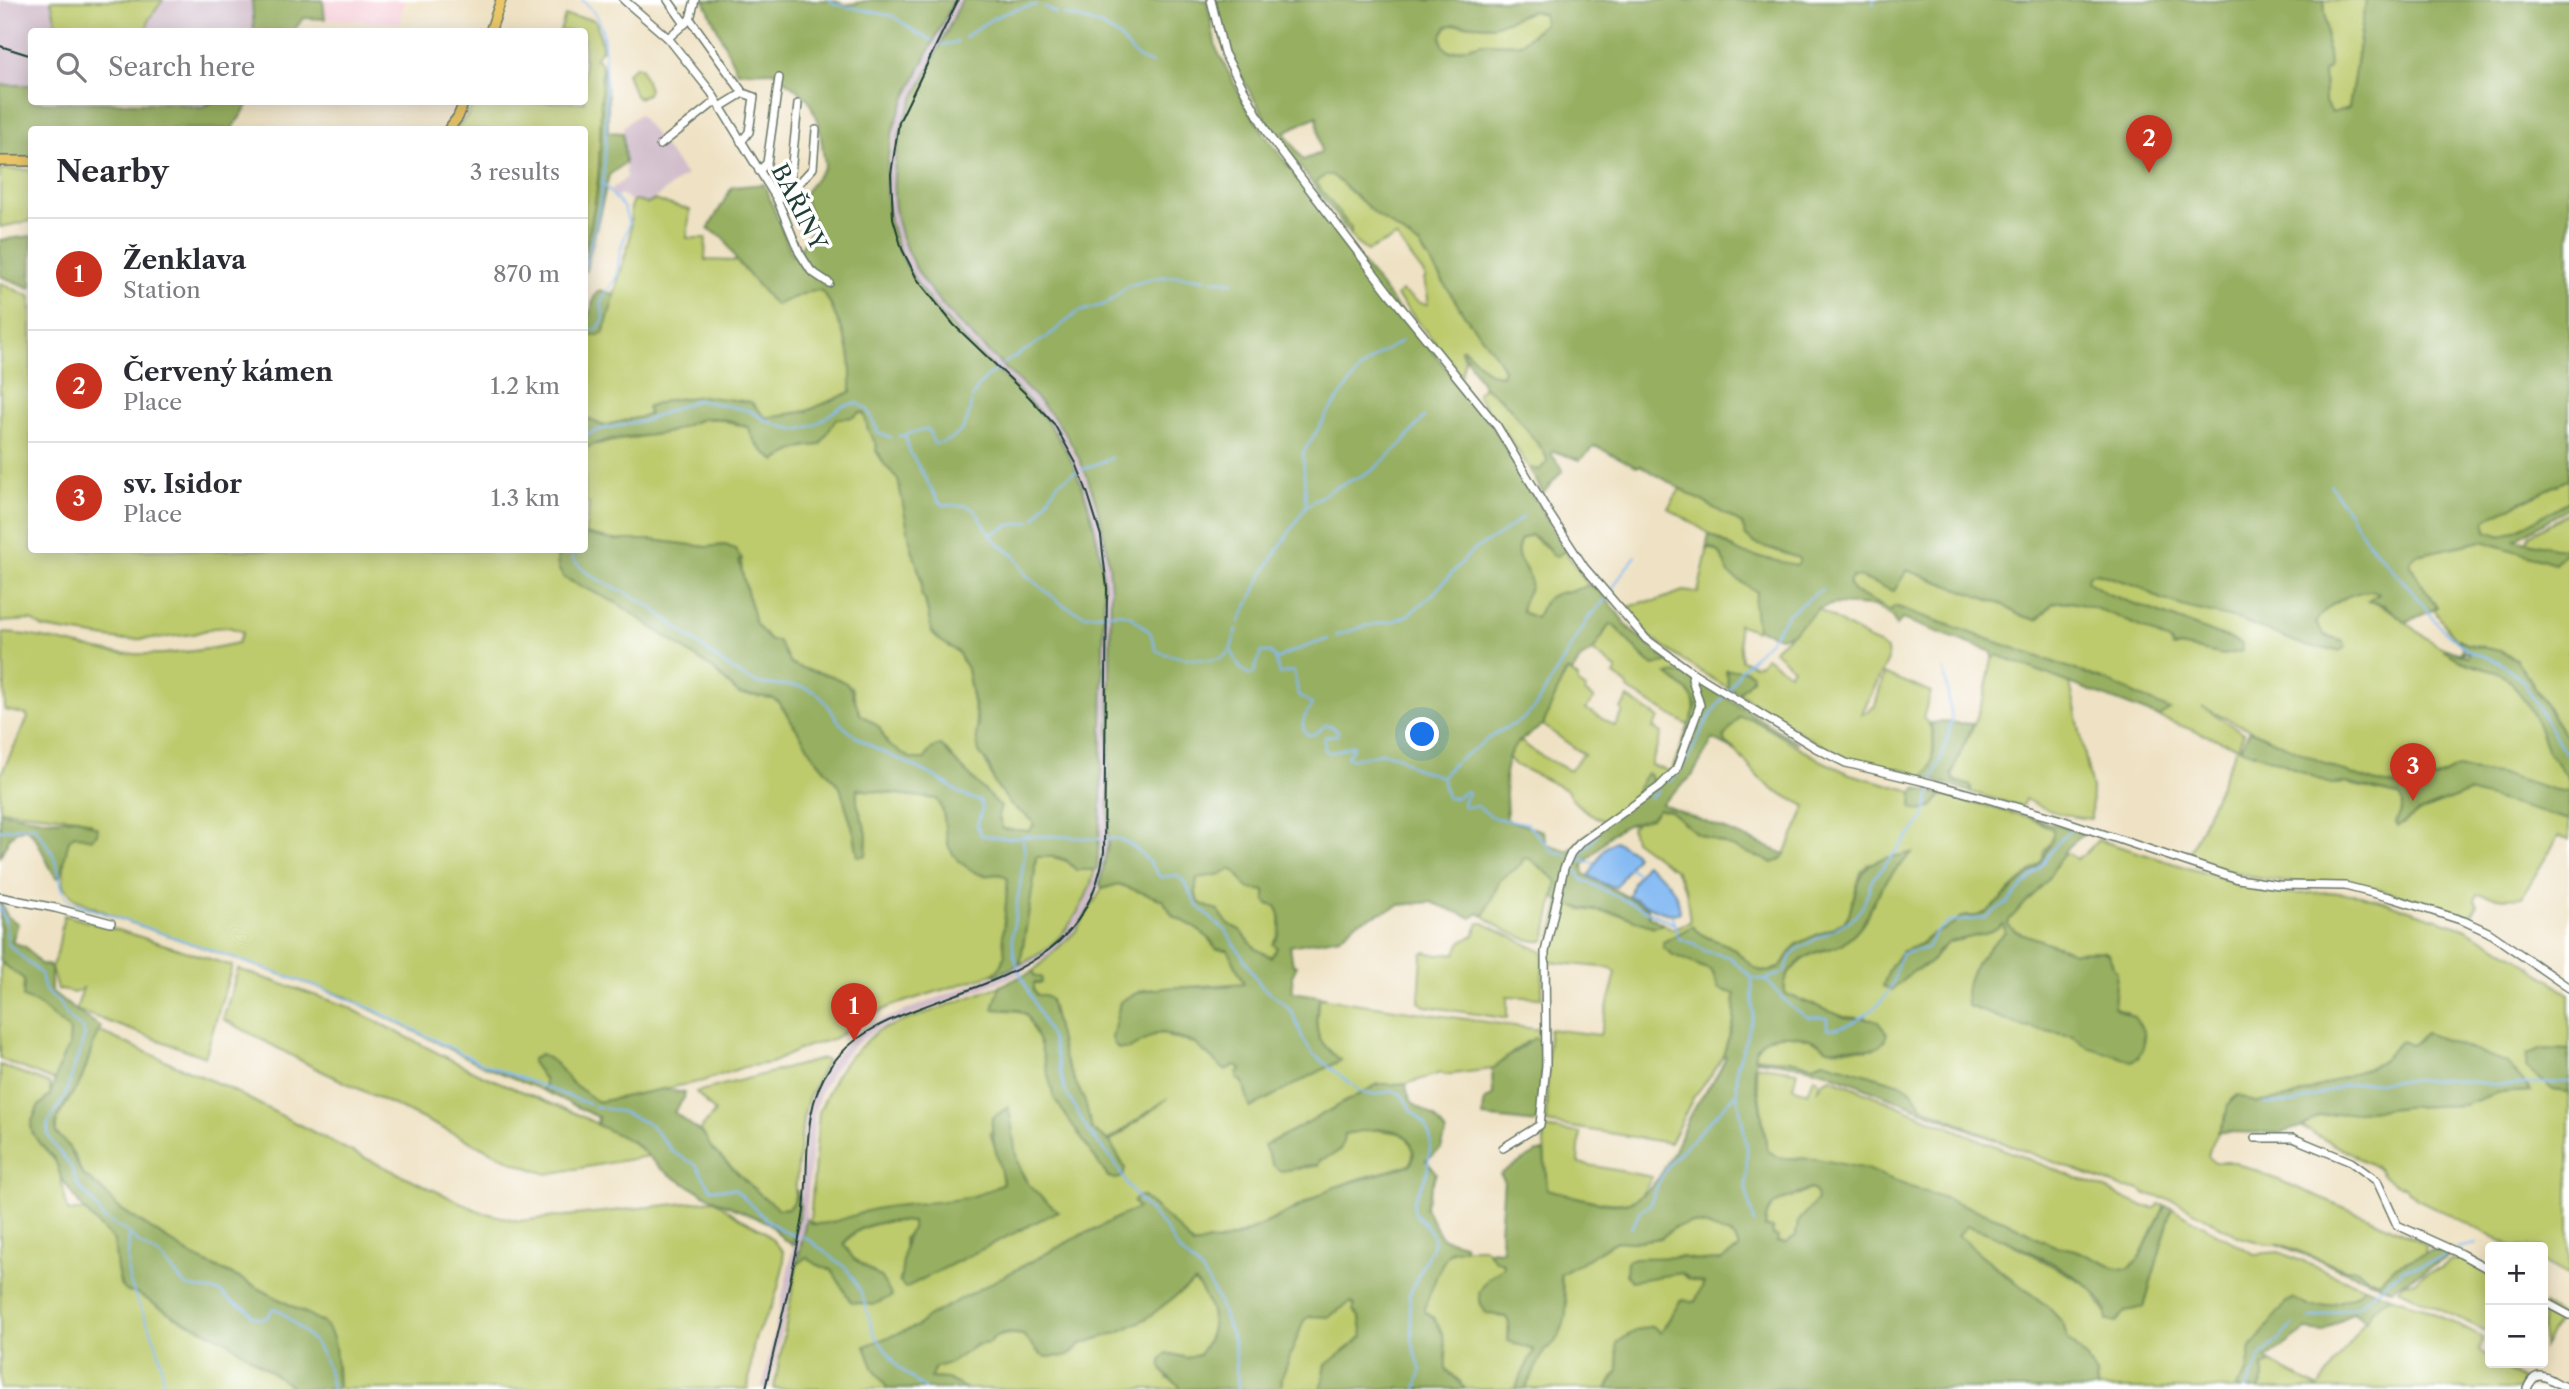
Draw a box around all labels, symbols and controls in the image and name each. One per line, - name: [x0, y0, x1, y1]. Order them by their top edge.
- search box: [28, 28, 588, 105]
- icon: search: [52, 48, 90, 86]
- text: Search here: [108, 51, 255, 83]
- pin: 2: [2126, 115, 2172, 173]
- text: Nearby: [56, 153, 169, 190]
- text: 3 results: [470, 158, 560, 186]
- street label: BAŘINY: [765, 159, 833, 256]
- text: Ženklava: [123, 244, 246, 276]
- text: 1: [74, 260, 84, 288]
- text: 870 m: [493, 260, 560, 288]
- text: Station: [123, 276, 201, 304]
- text: Červený kámen: [123, 356, 333, 388]
- text: 2: [72, 372, 86, 400]
- text: 1.2 km: [490, 372, 560, 400]
- text: Place: [123, 388, 182, 416]
- text: sv. Isidor: [123, 468, 242, 500]
- text: 3: [73, 484, 86, 512]
- text: 1.3 km: [491, 484, 560, 512]
- text: Place: [123, 500, 182, 528]
- your location: [1405, 717, 1439, 751]
- pin: 3: [2390, 743, 2436, 801]
- pin: 1: [831, 983, 877, 1041]
- map controls: [2485, 1242, 2548, 1368]
- button: +: [2485, 1242, 2548, 1305]
- button: −: [2485, 1305, 2548, 1368]

